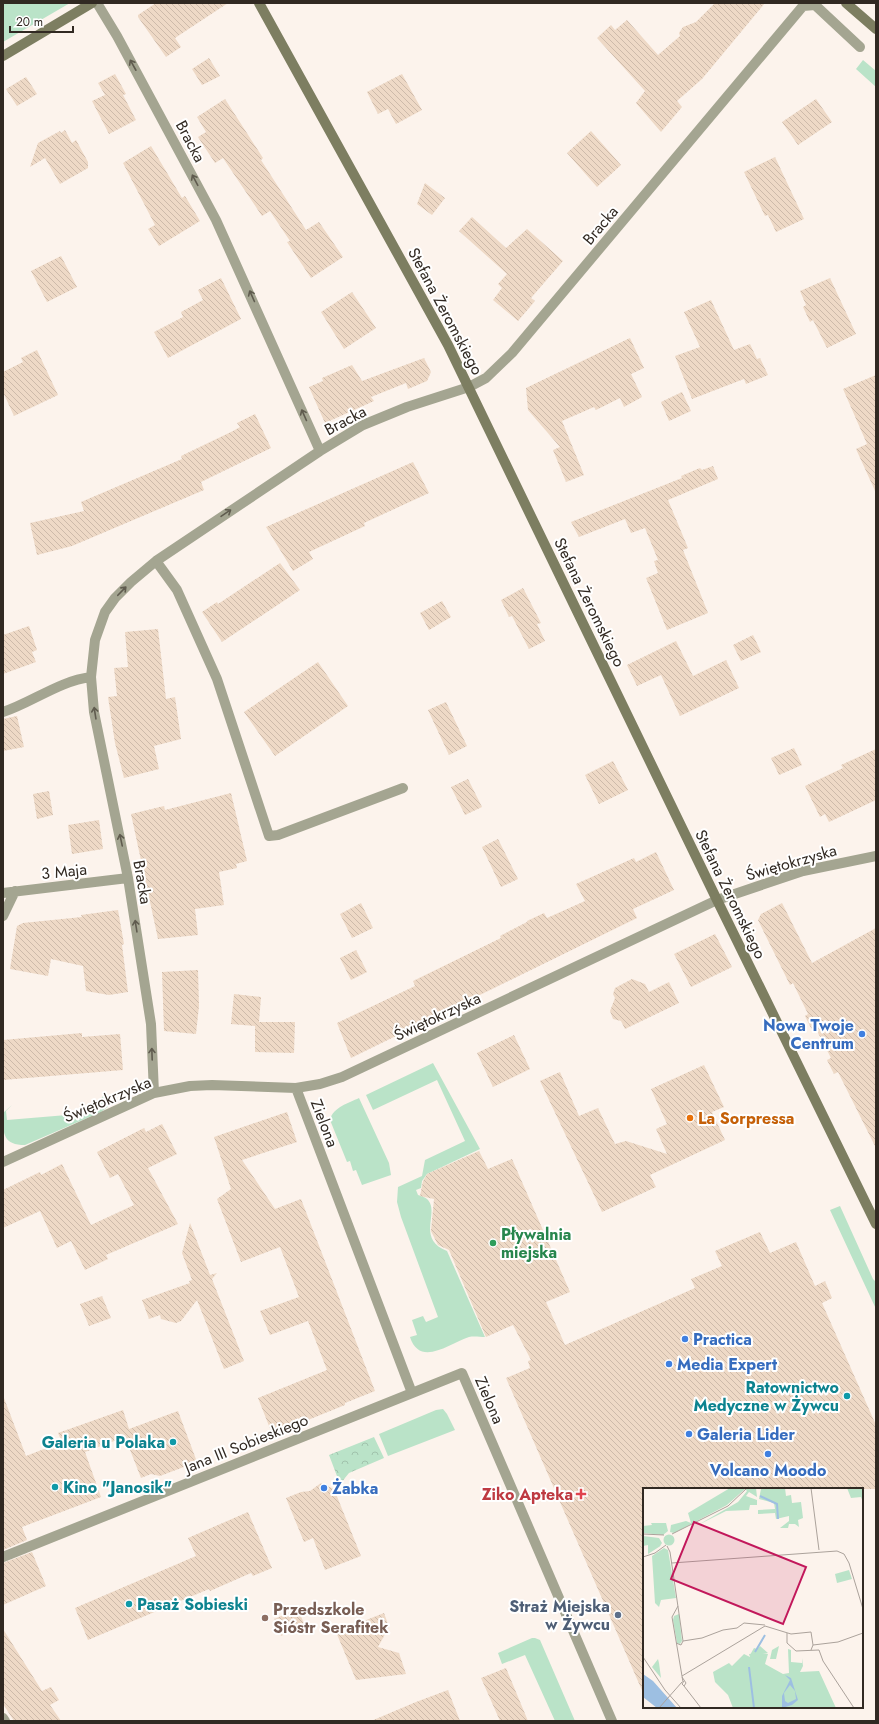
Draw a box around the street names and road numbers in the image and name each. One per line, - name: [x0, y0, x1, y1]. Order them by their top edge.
- street label: Bracka: [170, 116, 211, 166]
- street label: Bracka: [577, 201, 623, 250]
- street label: Stefana Żeromskiego: [402, 244, 489, 379]
- street label: Bracka: [320, 400, 370, 441]
- street label: Stefana Żeromskiego: [548, 534, 631, 671]
- street label: Stefana Żeromskiego: [689, 826, 772, 963]
- street label: Świętokrzyska: [743, 839, 839, 886]
- street label: 3 Maja: [40, 858, 88, 885]
- street label: Bracka: [127, 858, 158, 906]
- street label: Świętokrzyska: [390, 986, 484, 1047]
- street label: Świętokrzyska: [60, 1071, 155, 1128]
- street label: Zielona: [305, 1096, 344, 1150]
- street label: Zielona: [469, 1373, 510, 1428]
- street label: Jana III Sobieskiego: [179, 1408, 312, 1480]

